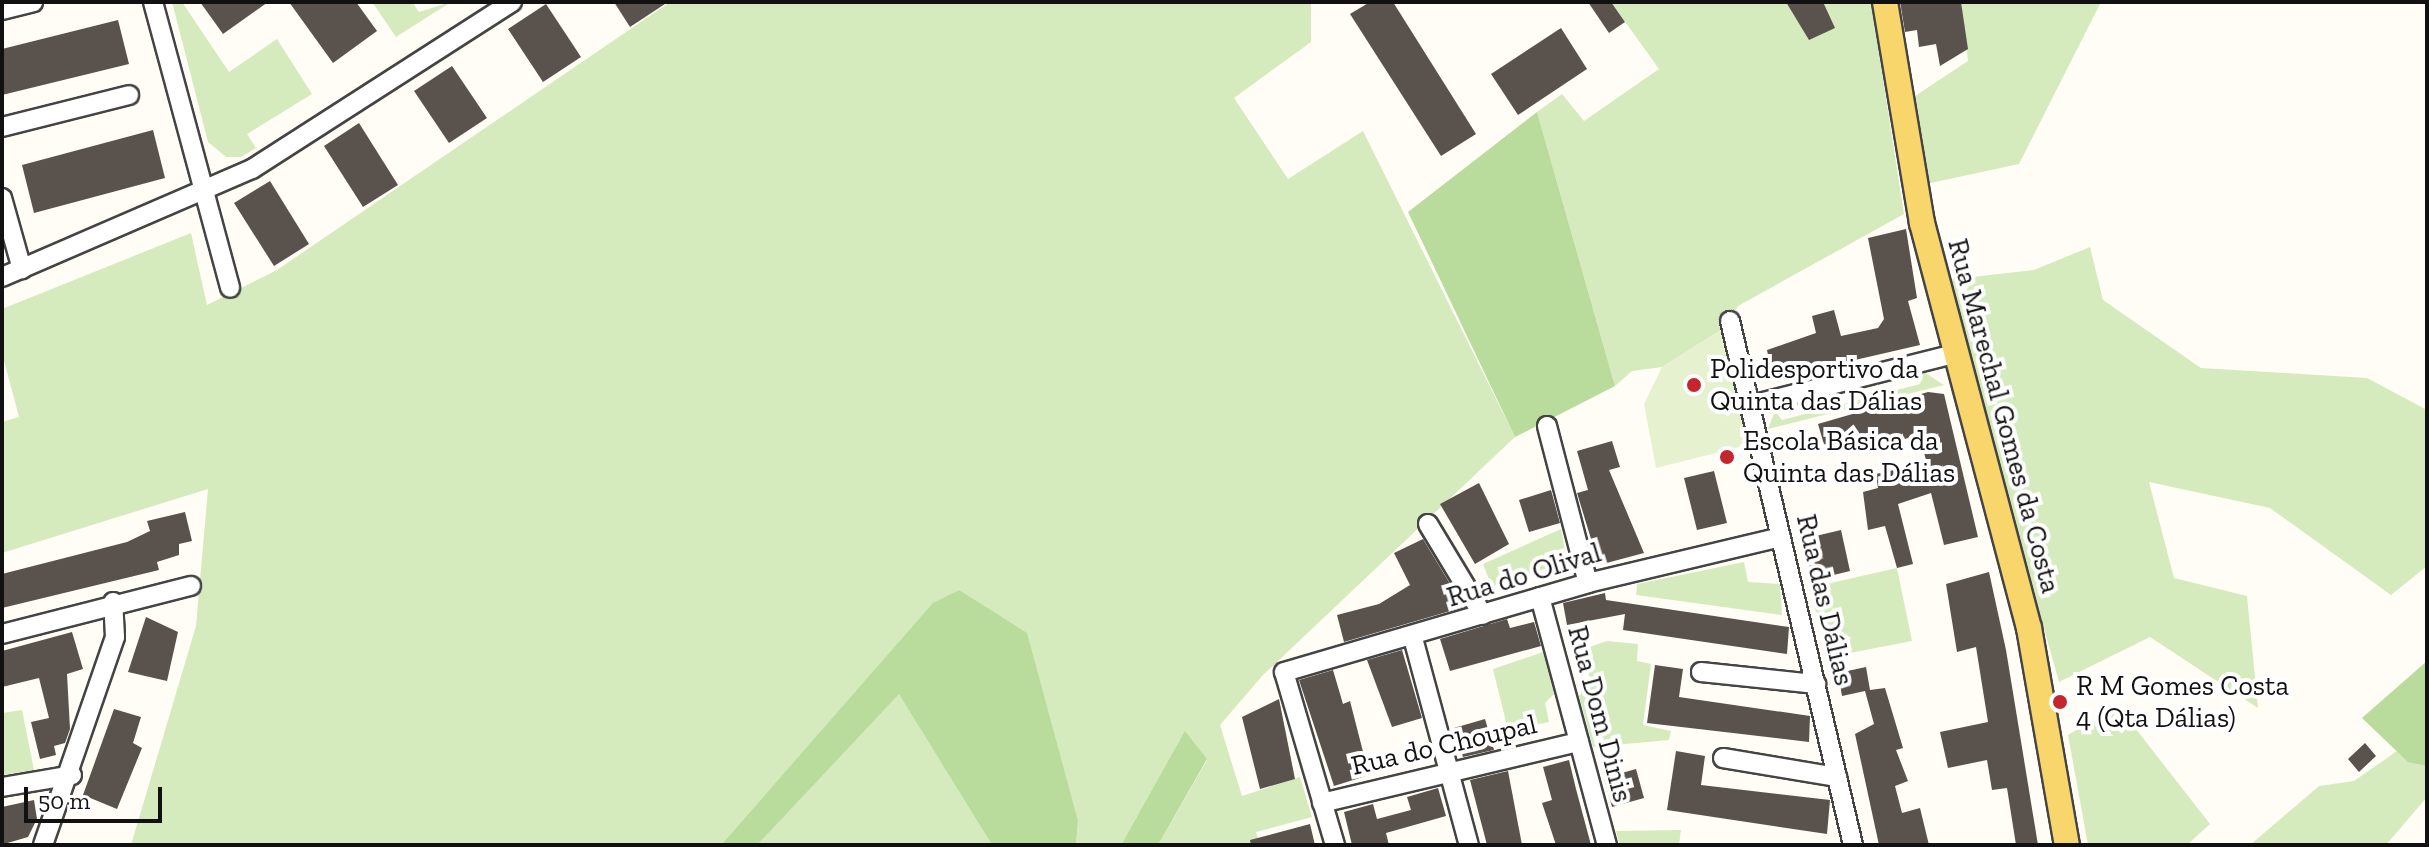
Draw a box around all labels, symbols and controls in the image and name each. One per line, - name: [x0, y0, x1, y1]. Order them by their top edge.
- street label: Rua Marechal Gomes da Costa: [1941, 235, 2067, 597]
- place label: Polidesportivo da Quinta das Dálias: [1710, 352, 1922, 418]
- marker: Polidesportivo da Quinta das Dálias: [1685, 376, 1703, 394]
- place label: Escola Básica da Quinta das Dálias: [1743, 424, 1955, 490]
- marker: Escola Básica da Quinta das Dálias: [1718, 448, 1736, 466]
- street label: Rua das Dálias: [1789, 511, 1861, 689]
- street label: Rua do Olival: [1443, 536, 1605, 614]
- street label: Rua Dom Dinis: [1560, 622, 1640, 806]
- place label: R M Gomes Costa 4 (Qta Dálias): [2076, 669, 2289, 735]
- marker: R M Gomes Costa 4 (Qta Dálias): [2051, 693, 2069, 711]
- street label: Rua do Choupal: [1348, 707, 1540, 783]
- scale bar: [28, 771, 166, 821]
- text: 50 m: [38, 786, 90, 815]

